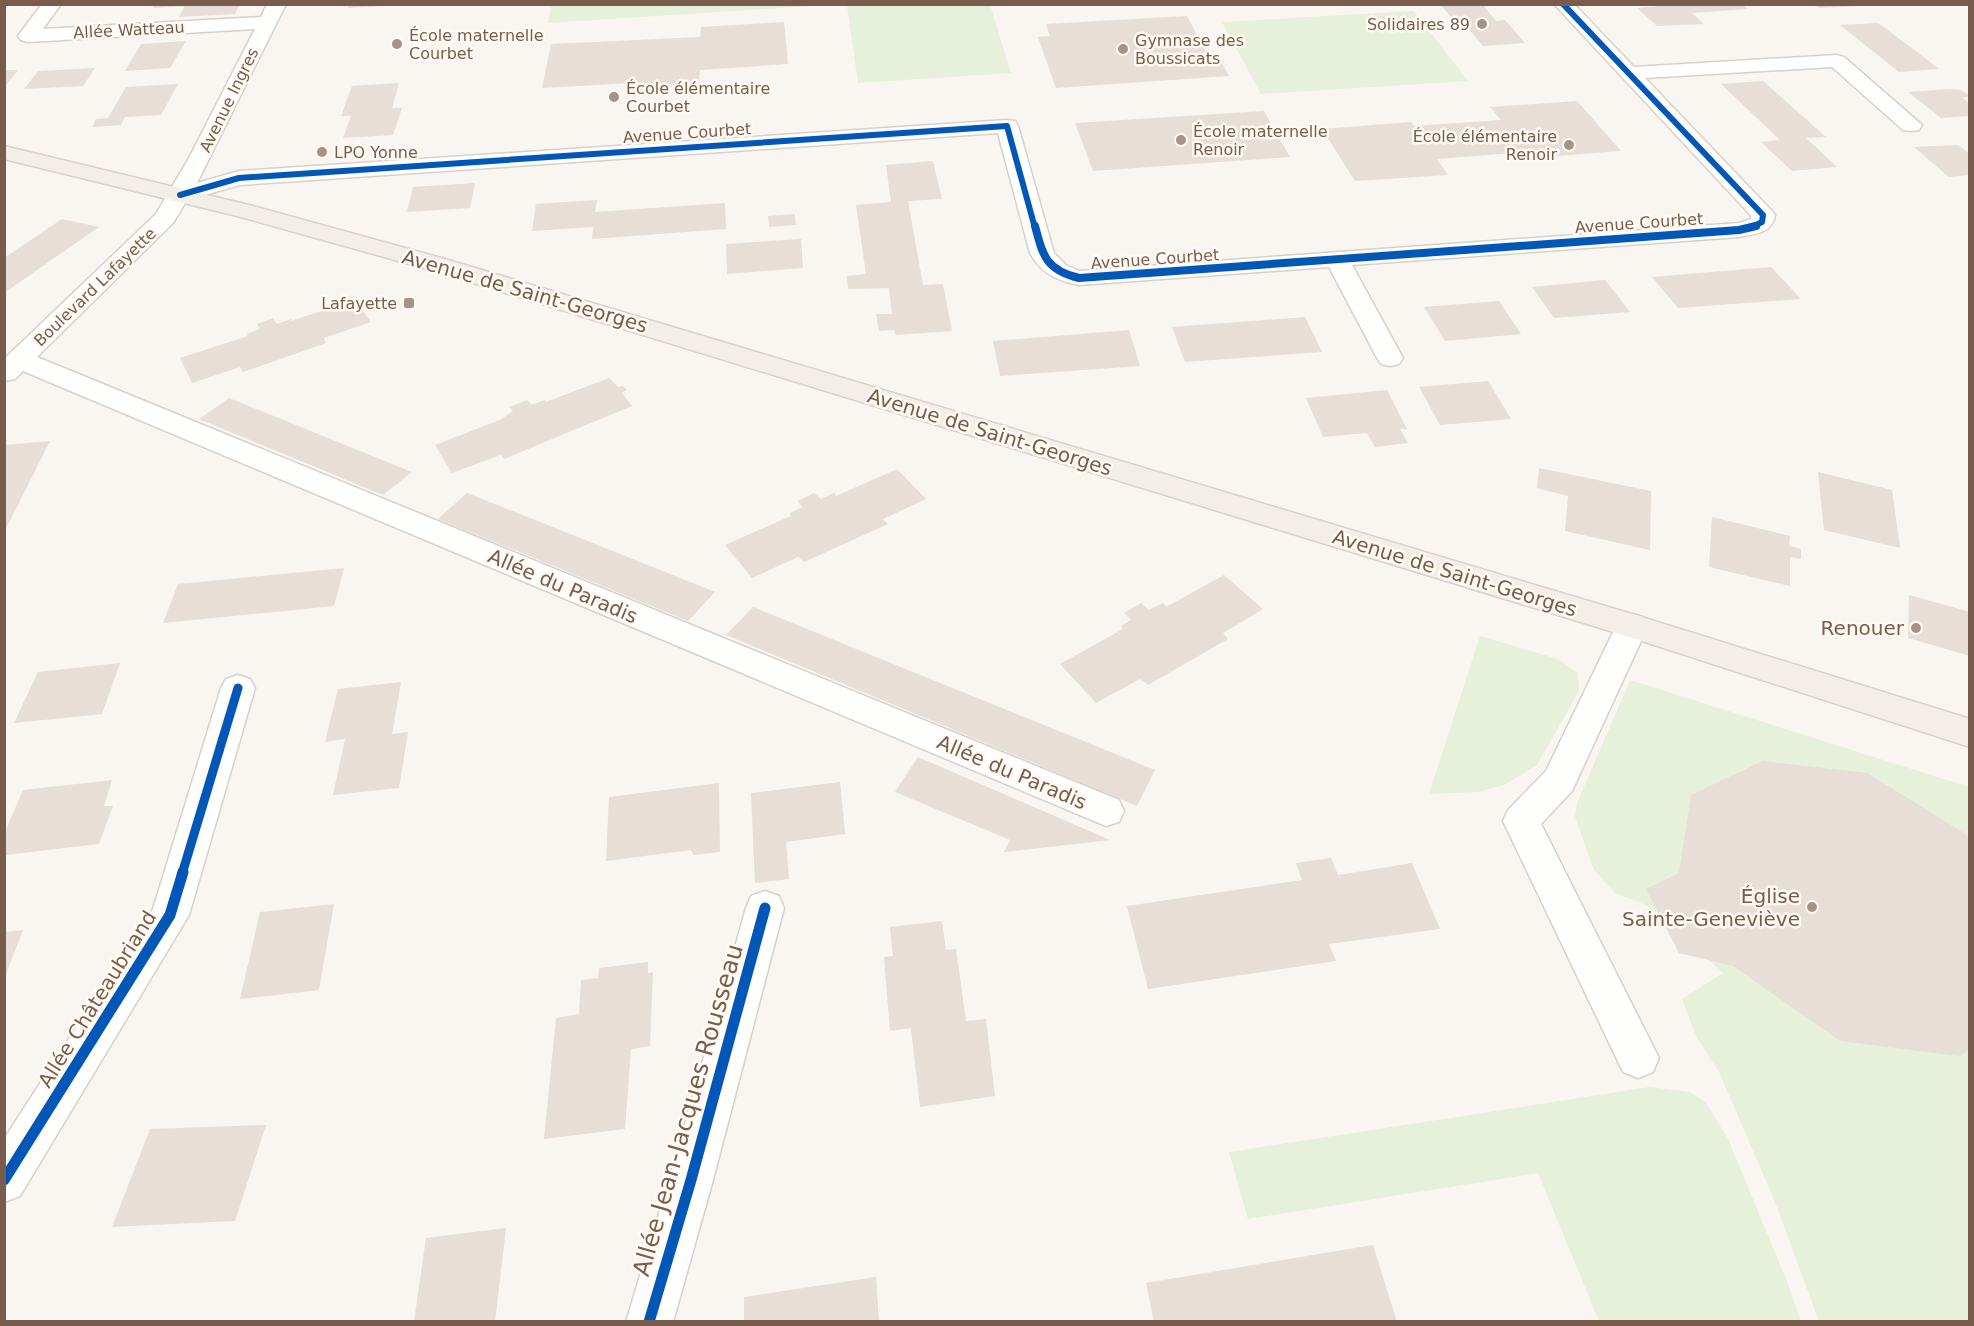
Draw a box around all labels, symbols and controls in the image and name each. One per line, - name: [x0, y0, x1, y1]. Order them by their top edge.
- place label: Solidaires 89: [1367, 15, 1470, 34]
- marker: Solidaires 89: [1475, 17, 1489, 31]
- street label: Allée Watteau: [73, 18, 185, 42]
- place label: École maternelle Courbet: [409, 26, 544, 63]
- place label: Gymnase des Boussicats: [1135, 31, 1244, 68]
- marker: École maternelle Courbet: [390, 37, 404, 51]
- marker: Gymnase des Boussicats: [1116, 42, 1130, 56]
- street label: Avenue Ingres: [195, 45, 263, 155]
- place label: École élémentaire Courbet: [626, 79, 770, 116]
- marker: École élémentaire Courbet: [607, 90, 621, 104]
- street label: Avenue Courbet: [622, 119, 752, 147]
- place label: École maternelle Renoir: [1193, 122, 1328, 159]
- place label: École élémentaire Renoir: [1413, 127, 1557, 164]
- marker: École maternelle Renoir: [1174, 133, 1188, 147]
- marker: École élémentaire Renoir: [1562, 138, 1576, 152]
- place label: LPO Yonne: [334, 143, 418, 162]
- marker: LPO Yonne: [315, 145, 329, 159]
- street label: Avenue Courbet: [1574, 209, 1704, 237]
- street label: Boulevard Lafayette: [30, 224, 160, 350]
- street label: Avenue de Saint-Georges: [399, 244, 651, 338]
- street label: Avenue Courbet: [1090, 245, 1220, 273]
- place label: Lafayette: [321, 294, 397, 313]
- marker: Lafayette: [402, 296, 416, 310]
- street label: Avenue de Saint-Georges: [865, 383, 1115, 481]
- street label: Avenue de Saint-Georges: [1330, 524, 1580, 622]
- street label: Allée du Paradis: [485, 544, 641, 628]
- place label: Renouer: [1821, 616, 1905, 640]
- marker: Renouer: [1909, 621, 1923, 635]
- street label: Allée du Paradis: [934, 730, 1090, 814]
- place label: Église Sainte-Geneviève: [1622, 884, 1800, 931]
- marker: Église Sainte-Geneviève: [1805, 900, 1819, 914]
- street label: Allée Châteaubriand: [33, 906, 161, 1092]
- street label: Allée Jean-Jacques Rousseau: [627, 941, 749, 1279]

